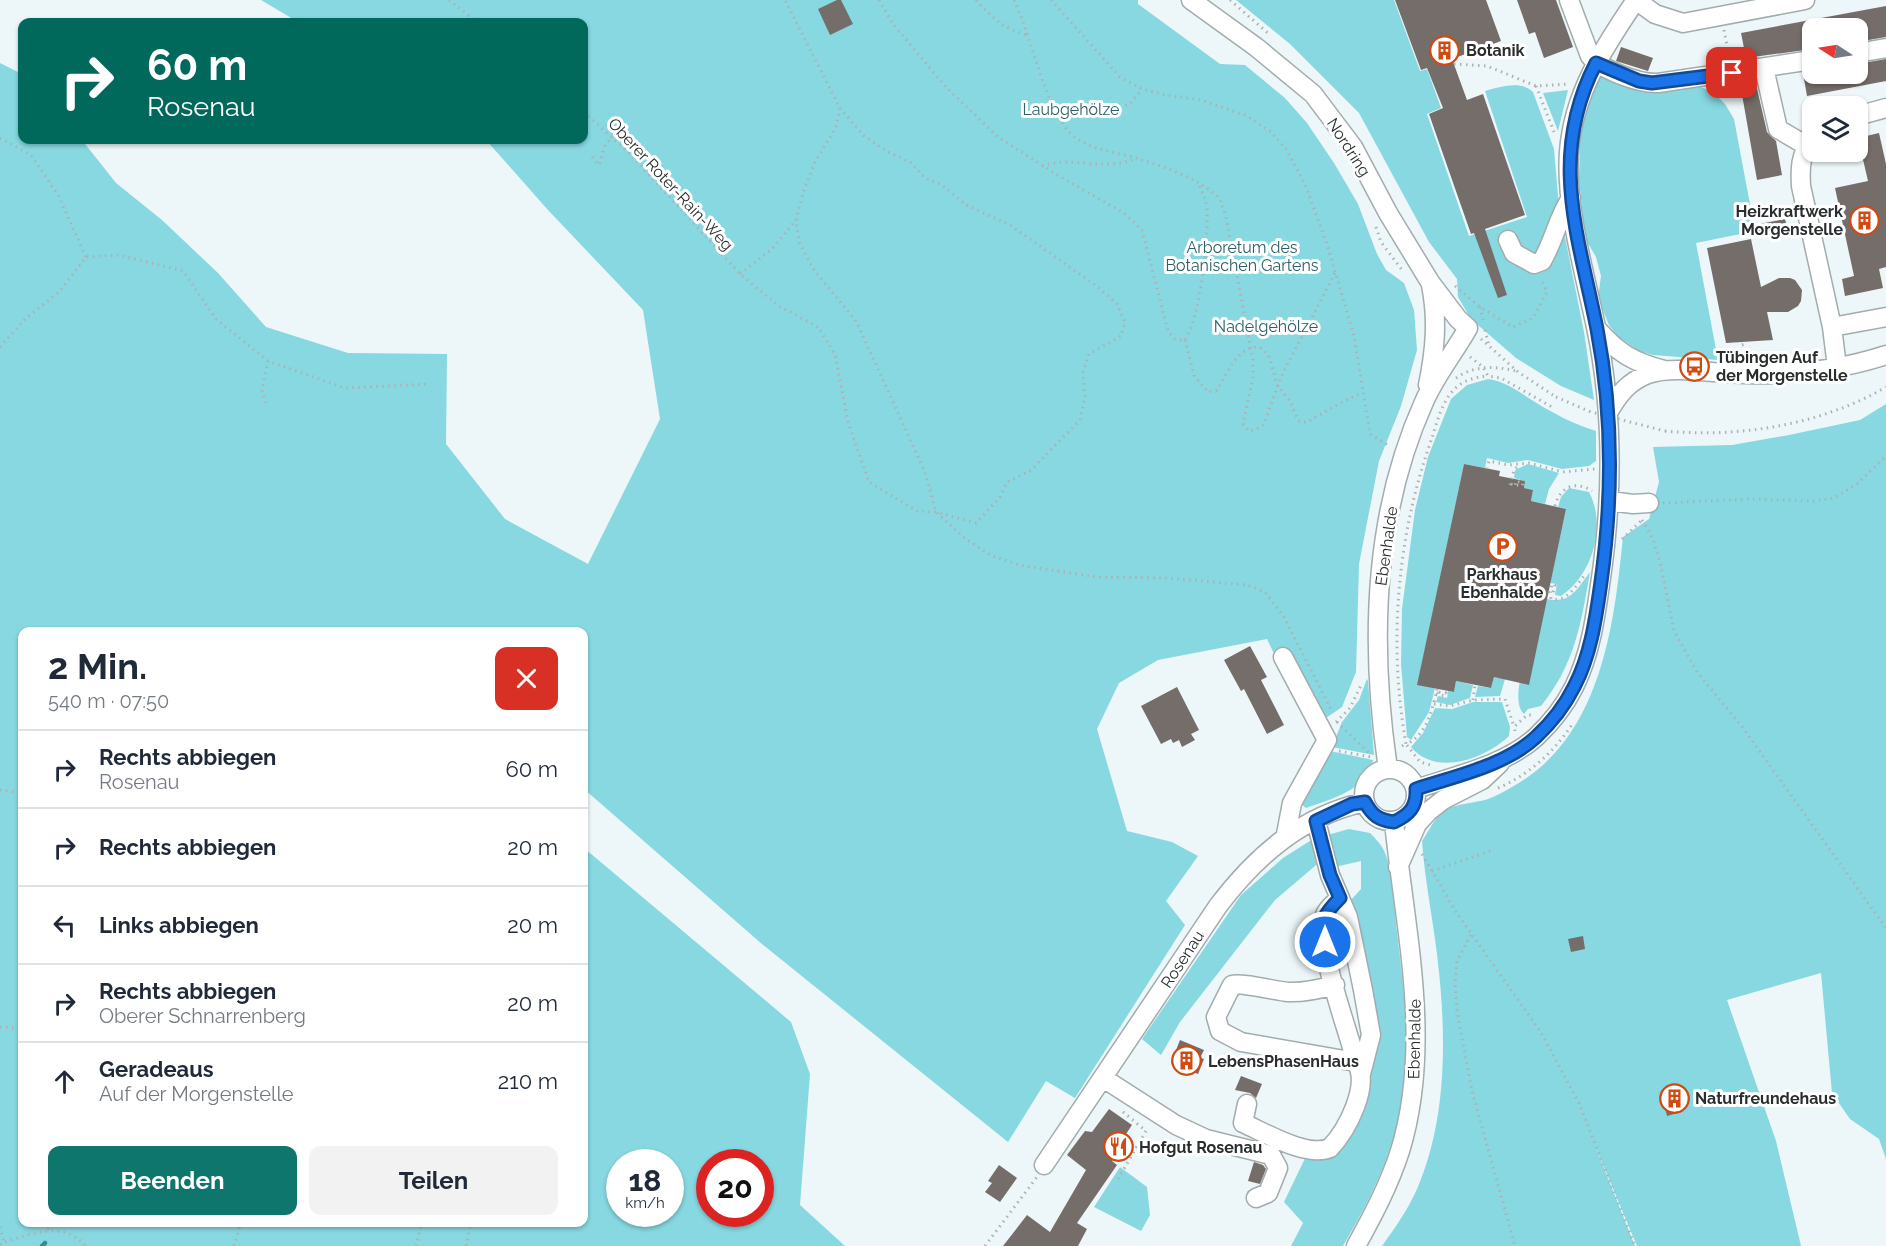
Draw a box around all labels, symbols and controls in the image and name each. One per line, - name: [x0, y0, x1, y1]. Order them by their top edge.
- north arrow: [1802, 18, 1868, 84]
- map controls: [1802, 18, 1868, 162]
- building icon: Botanik: [1429, 34, 1461, 66]
- text: 60 m: [147, 41, 247, 90]
- place label: Botanik: [1466, 41, 1525, 60]
- icon: right: [48, 42, 126, 120]
- pin: [1706, 47, 1757, 98]
- icon: arrive: [1715, 56, 1748, 89]
- text: Rosenau: [147, 91, 256, 122]
- button: layers: [1802, 96, 1868, 162]
- park label: Laubgehölze: [1023, 100, 1120, 119]
- street label: Oberer Roter-Rain-Weg: [604, 114, 737, 255]
- street label: Nordring: [1323, 115, 1374, 180]
- place label: Heizkraftwerk Morgenstelle: [1736, 202, 1843, 239]
- building icon: Heizkraftwerk Morgenstelle: [1848, 204, 1880, 236]
- park label: Arboretum des Botanischen Gartens: [1165, 238, 1319, 275]
- park label: Nadelgehölze: [1214, 317, 1318, 336]
- place label: Tübingen Auf der Morgenstelle: [1716, 348, 1848, 385]
- bus stop icon: Tübingen Auf der Morgenstelle: [1679, 350, 1711, 382]
- street label: Ebenhalde: [1372, 505, 1401, 587]
- parking icon: Parkhaus Ebenhalde: [1486, 530, 1518, 562]
- place label: Parkhaus Ebenhalde: [1461, 565, 1544, 602]
- text: 2 Min.: [48, 645, 147, 687]
- button: close: [495, 647, 558, 710]
- text: 540 m · 07:50: [48, 689, 169, 713]
- text: Rechts abbiegen: [99, 744, 276, 770]
- icon: right: [48, 753, 81, 786]
- text: 60 m: [505, 756, 558, 782]
- text: Rosenau: [99, 770, 179, 794]
- icon: right: [48, 831, 81, 864]
- text: Rechts abbiegen: [99, 834, 276, 860]
- text: 20 m: [507, 834, 558, 860]
- icon: left: [48, 909, 81, 942]
- position arrow: [1293, 910, 1357, 974]
- text: Links abbiegen: [99, 912, 259, 938]
- text: 20 m: [507, 912, 558, 938]
- street label: Rosenau: [1157, 927, 1208, 991]
- text: Rechts abbiegen: [99, 978, 276, 1004]
- icon: right: [48, 987, 81, 1020]
- text: 20 m: [507, 990, 558, 1016]
- street label: Ebenhalde: [1404, 999, 1425, 1079]
- text: Oberer Schnarrenberg: [99, 1004, 306, 1028]
- building icon: LebensPhasenHaus: [1171, 1045, 1203, 1077]
- place label: LebensPhasenHaus: [1208, 1052, 1359, 1071]
- text: Geradeaus: [99, 1056, 214, 1082]
- icon: ahead: [48, 1065, 81, 1098]
- text: 210 m: [498, 1068, 558, 1094]
- text: Auf der Morgenstelle: [99, 1082, 294, 1106]
- building icon: Naturfreundehaus: [1658, 1082, 1690, 1114]
- place label: Naturfreundehaus: [1695, 1089, 1836, 1108]
- restaurant icon: Hofgut Rosenau: [1102, 1131, 1134, 1163]
- place label: Hofgut Rosenau: [1139, 1138, 1263, 1157]
- button: Beenden: [48, 1146, 297, 1215]
- button: Teilen: [309, 1146, 558, 1215]
- speed limit sign: 20: [696, 1149, 774, 1227]
- text: 18: [629, 1163, 661, 1198]
- text: km/h: [625, 1194, 665, 1212]

